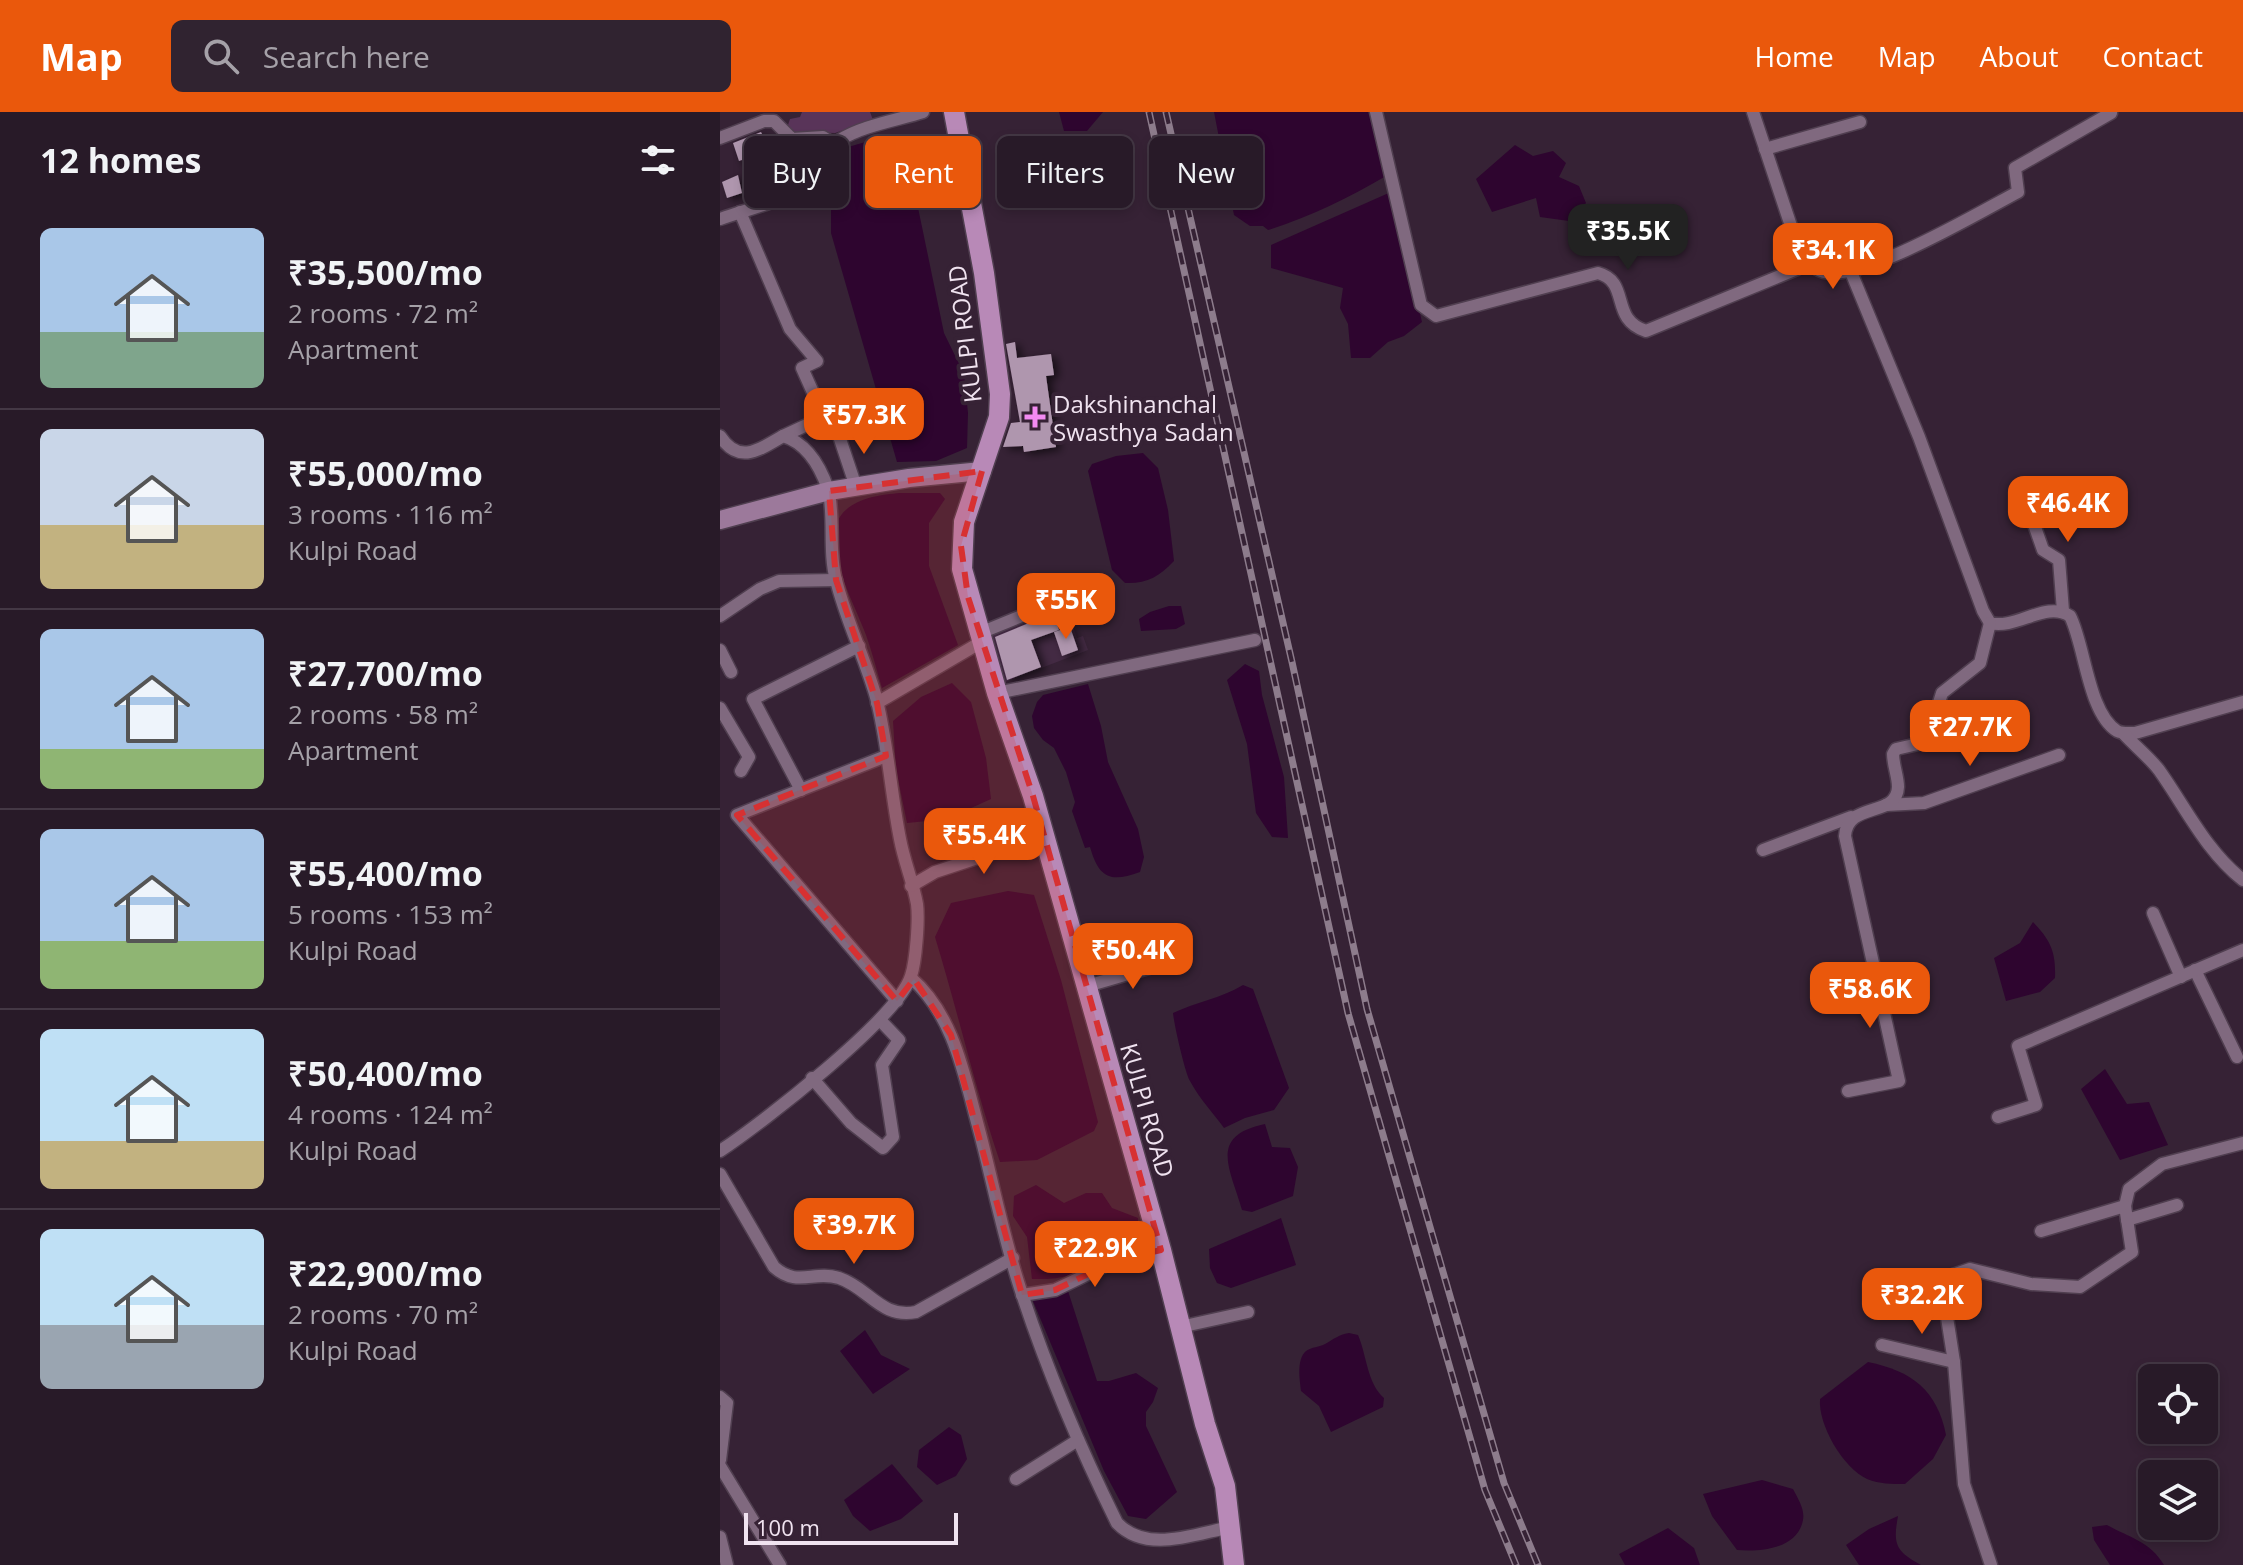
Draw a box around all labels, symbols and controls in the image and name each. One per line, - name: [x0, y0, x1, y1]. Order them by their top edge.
- search box: [171, 20, 731, 92]
- text: Map: [40, 30, 123, 82]
- icon: search: [199, 34, 243, 78]
- text: Search here: [263, 36, 430, 77]
- text: Home: [1755, 37, 1834, 75]
- text: Map: [1878, 37, 1936, 75]
- text: About: [1980, 37, 2058, 75]
- text: Contact: [2102, 37, 2203, 75]
- chip: Buy: [744, 136, 849, 208]
- chip: Rent: [865, 136, 981, 208]
- chip: Filters: [997, 136, 1133, 208]
- chip: New: [1149, 136, 1263, 208]
- text: 12 homes: [40, 137, 201, 183]
- icon: filters: [636, 138, 680, 182]
- pin: ₹35.5K: [1563, 204, 1693, 272]
- text: ₹35.5K: [1586, 212, 1670, 248]
- pin: ₹34.1K: [1768, 223, 1898, 291]
- text: ₹34.1K: [1791, 231, 1875, 267]
- text: ₹35,500/mo: [288, 249, 483, 295]
- icon: home: [104, 260, 200, 356]
- street label: KULPI ROAD: [939, 263, 989, 405]
- text: 2 rooms · 72 m²: [288, 295, 478, 331]
- text: Apartment: [288, 331, 419, 367]
- place label: Dakshinanchal Swasthya Sadan: [1053, 387, 1234, 448]
- pin: ₹57.3K: [799, 388, 929, 456]
- text: ₹57.3K: [822, 396, 906, 432]
- marker: Dakshinanchal Swasthya Sadan: [1024, 406, 1046, 428]
- text: ₹55,000/mo: [288, 450, 483, 496]
- icon: home: [104, 461, 200, 557]
- pin: ₹46.4K: [2003, 476, 2133, 544]
- text: ₹46.4K: [2026, 484, 2110, 520]
- text: 3 rooms · 116 m²: [288, 496, 493, 532]
- text: Kulpi Road: [288, 532, 418, 568]
- pin: ₹55K: [1019, 573, 1113, 641]
- text: ₹55K: [1035, 581, 1097, 617]
- text: ₹27,700/mo: [288, 650, 483, 696]
- icon: home: [104, 661, 200, 757]
- text: 2 rooms · 58 m²: [288, 696, 478, 732]
- pin: ₹27.7K: [1905, 700, 2035, 768]
- text: ₹27.7K: [1928, 708, 2012, 744]
- text: Apartment: [288, 732, 419, 768]
- pin: ₹55.4K: [919, 808, 1049, 876]
- text: ₹55.4K: [942, 816, 1026, 852]
- text: ₹55,400/mo: [288, 850, 483, 896]
- icon: home: [104, 861, 200, 957]
- text: 5 rooms · 153 m²: [288, 896, 493, 932]
- pin: ₹50.4K: [1068, 923, 1198, 991]
- text: ₹50.4K: [1091, 931, 1175, 967]
- text: Kulpi Road: [288, 932, 418, 968]
- pin: ₹58.6K: [1805, 962, 1935, 1030]
- text: ₹58.6K: [1828, 970, 1912, 1006]
- street label: KULPI ROAD: [1113, 1039, 1183, 1181]
- text: ₹50,400/mo: [288, 1050, 483, 1096]
- icon: home: [104, 1061, 200, 1157]
- text: 4 rooms · 124 m²: [288, 1096, 493, 1132]
- text: Kulpi Road: [288, 1132, 418, 1168]
- pin: ₹39.7K: [789, 1198, 919, 1266]
- text: ₹39.7K: [812, 1206, 896, 1242]
- pin: ₹22.9K: [1030, 1221, 1160, 1289]
- text: ₹22.9K: [1053, 1229, 1137, 1265]
- text: ₹22,900/mo: [288, 1250, 483, 1296]
- icon: home: [104, 1261, 200, 1357]
- pin: ₹32.2K: [1857, 1268, 1987, 1336]
- text: ₹32.2K: [1880, 1276, 1964, 1312]
- text: 2 rooms · 70 m²: [288, 1296, 478, 1332]
- text: Kulpi Road: [288, 1332, 418, 1368]
- map controls: [2138, 1364, 2218, 1540]
- button: locate: [2138, 1364, 2218, 1444]
- button: layers: [2138, 1460, 2218, 1540]
- scale bar: [744, 1509, 958, 1545]
- text: 100 m: [756, 1512, 820, 1542]

